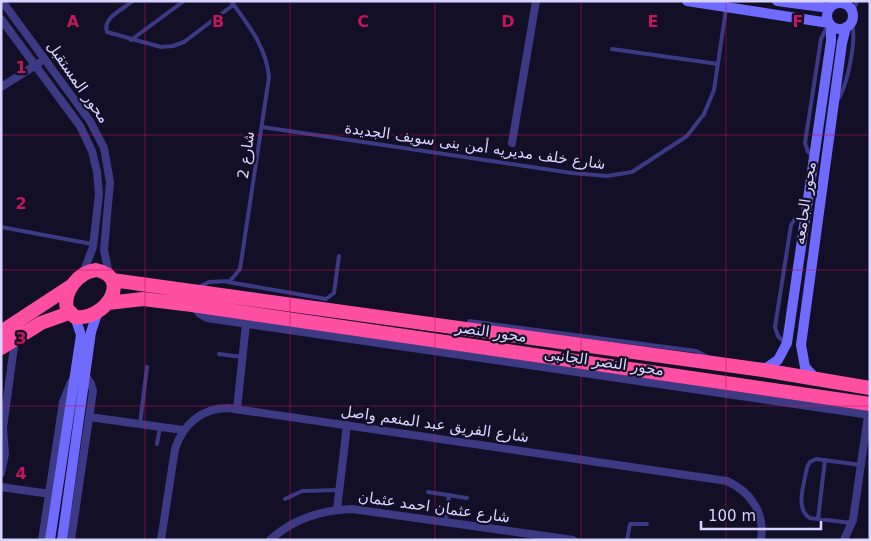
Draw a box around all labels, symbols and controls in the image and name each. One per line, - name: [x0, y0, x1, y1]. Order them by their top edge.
- text: A: [67, 12, 80, 31]
- text: B: [212, 12, 224, 31]
- text: C: [357, 12, 369, 31]
- text: D: [501, 12, 515, 31]
- text: E: [648, 12, 658, 31]
- text: F: [793, 12, 803, 31]
- street label: محور المستقبل: [43, 37, 113, 127]
- text: 1: [15, 58, 27, 77]
- street label: شارع خلف مديريه أمن بنى سويف الجديدة: [343, 118, 607, 173]
- street label: شارع 2: [234, 130, 258, 180]
- street label: محور الجامعه: [790, 160, 820, 246]
- text: 2: [15, 194, 27, 213]
- street label: محور النصر: [453, 318, 528, 346]
- text: 3: [15, 329, 27, 348]
- street label: محور النصر الجانبى: [543, 345, 665, 379]
- street label: شارع الفريق عبد المنعم واصل: [340, 402, 530, 446]
- text: 4: [15, 464, 27, 483]
- street label: شارع عثمان احمد عثمان: [357, 487, 511, 527]
- scale bar: [701, 498, 821, 530]
- text: 100 m: [708, 507, 756, 525]

